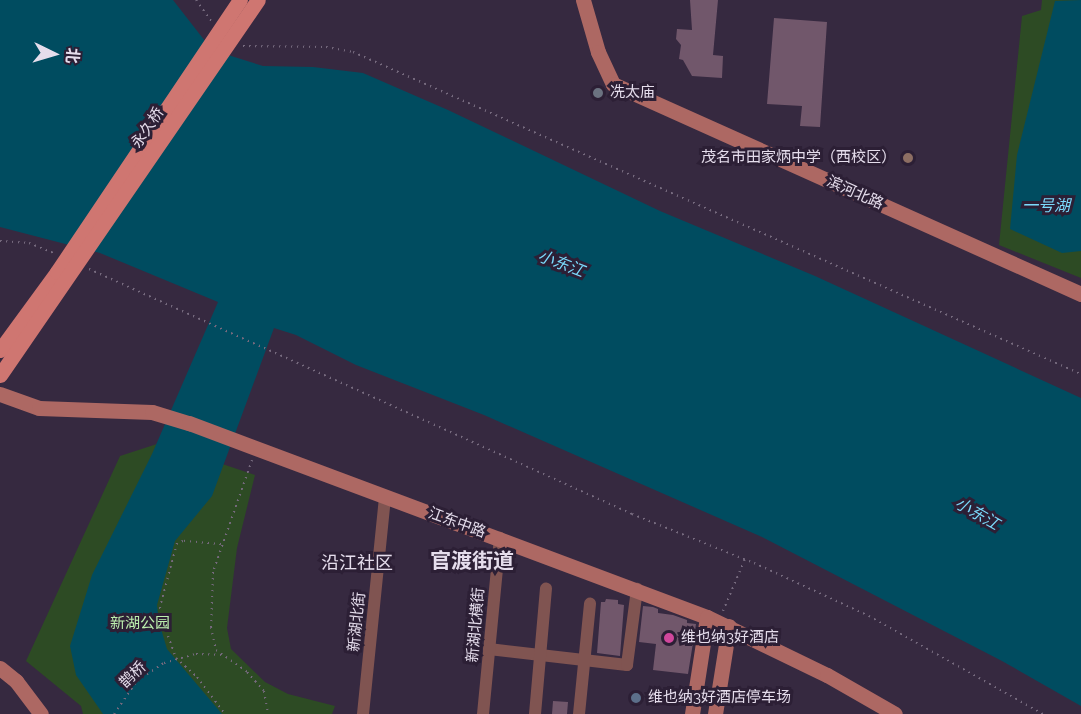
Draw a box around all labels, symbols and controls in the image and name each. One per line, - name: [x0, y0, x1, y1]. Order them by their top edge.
- north arrow: [24, 24, 84, 84]
- text: 北: [62, 47, 83, 64]
- place label: 冼太庙: [610, 84, 655, 102]
- marker: 冼太庙: [591, 86, 605, 100]
- street label: 永久桥: [128, 104, 168, 152]
- place label: 茂名市田家炳中学（西校区）: [701, 149, 896, 167]
- marker: 茂名市田家炳中学（西校区）: [901, 151, 915, 165]
- street label: 滨河北路: [824, 173, 886, 213]
- water label: 一号湖: [1022, 196, 1070, 216]
- water label: 小东江: [535, 246, 587, 282]
- water label: 小东江: [951, 494, 1003, 534]
- street label: 江东中路: [426, 504, 488, 542]
- district label: 官渡街道: [430, 548, 514, 574]
- district label: 沿江社区: [321, 552, 393, 574]
- street label: 新湖北横街: [464, 587, 488, 663]
- street label: 新湖北街: [345, 591, 369, 653]
- park label: 新湖公园: [110, 615, 170, 633]
- place label: 维也纳3好酒店: [681, 629, 779, 647]
- marker: 维也纳3好酒店: [662, 631, 676, 645]
- street label: 鹊桥: [116, 658, 150, 692]
- place label: 维也纳3好酒店停车场: [648, 689, 791, 707]
- marker: 维也纳3好酒店停车场: [629, 691, 643, 705]

